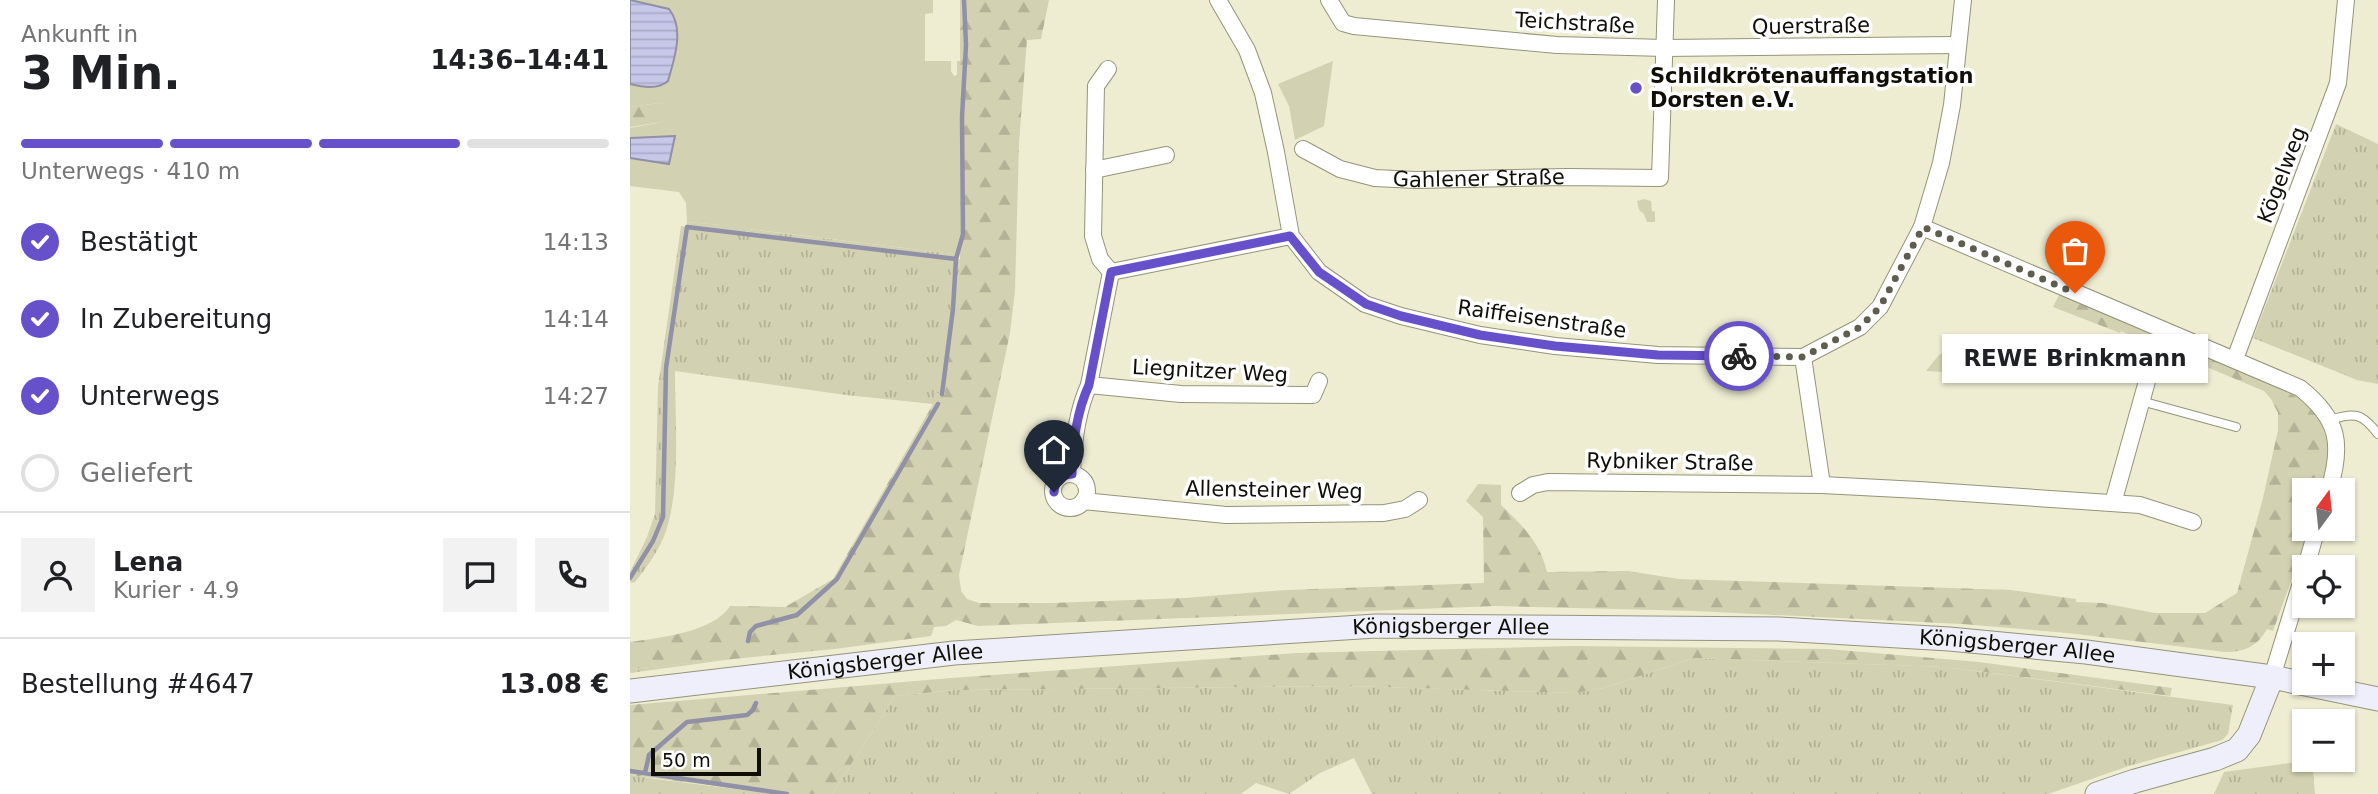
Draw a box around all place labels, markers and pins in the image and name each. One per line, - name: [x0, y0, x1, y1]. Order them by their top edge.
- place label: Schildkrötenauffangstation Dorsten e.V.: [1650, 64, 1974, 112]
- marker: Schildkrötenauffangstation Dorsten e.V.: [1628, 80, 1644, 96]
- pin: [2045, 221, 2105, 293]
- callout: REWE Brinkmann: [1942, 335, 2208, 384]
- pin: [1024, 420, 1084, 492]

